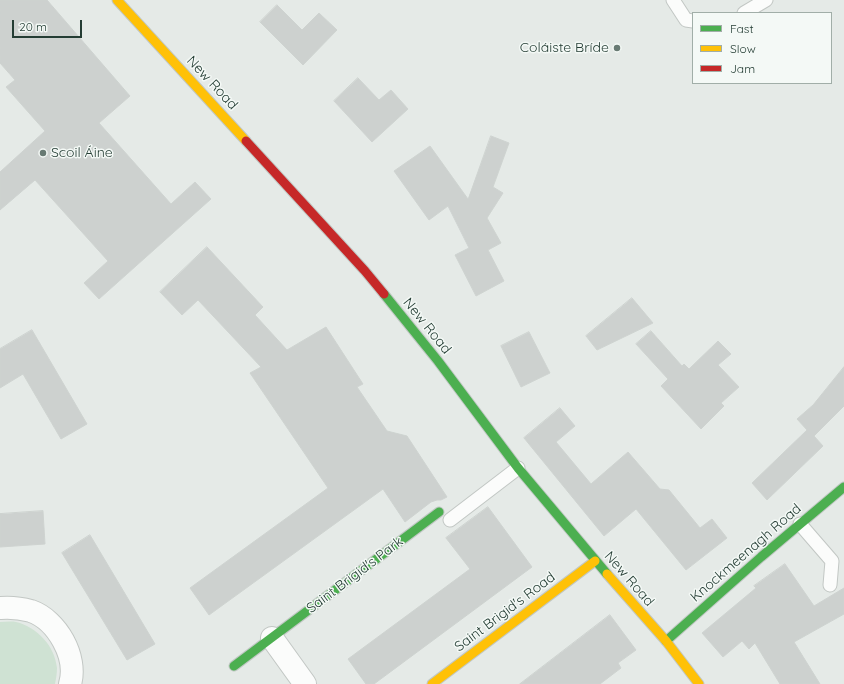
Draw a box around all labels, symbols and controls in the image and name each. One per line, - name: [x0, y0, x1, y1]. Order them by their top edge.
- scale bar: [14, 12, 84, 38]
- legend: [692, 12, 832, 84]
- text: 20 m: [19, 19, 47, 34]
- text: Fast: [730, 21, 754, 36]
- place label: Coláiste Bríde: [520, 40, 609, 56]
- text: Slow: [730, 41, 756, 56]
- marker: Coláiste Bríde: [612, 43, 622, 53]
- street label: New Road: [183, 53, 241, 113]
- text: Jam: [730, 61, 755, 76]
- place label: Scoil Áine: [51, 145, 113, 161]
- marker: Scoil Áine: [38, 148, 48, 158]
- street label: New Road: [399, 295, 455, 357]
- street label: Knockmeenagh Road: [687, 500, 805, 606]
- street label: Saint Brigid's Park: [303, 533, 407, 617]
- street label: New Road: [601, 548, 657, 610]
- street label: Saint Brigid's Road: [451, 569, 559, 655]

